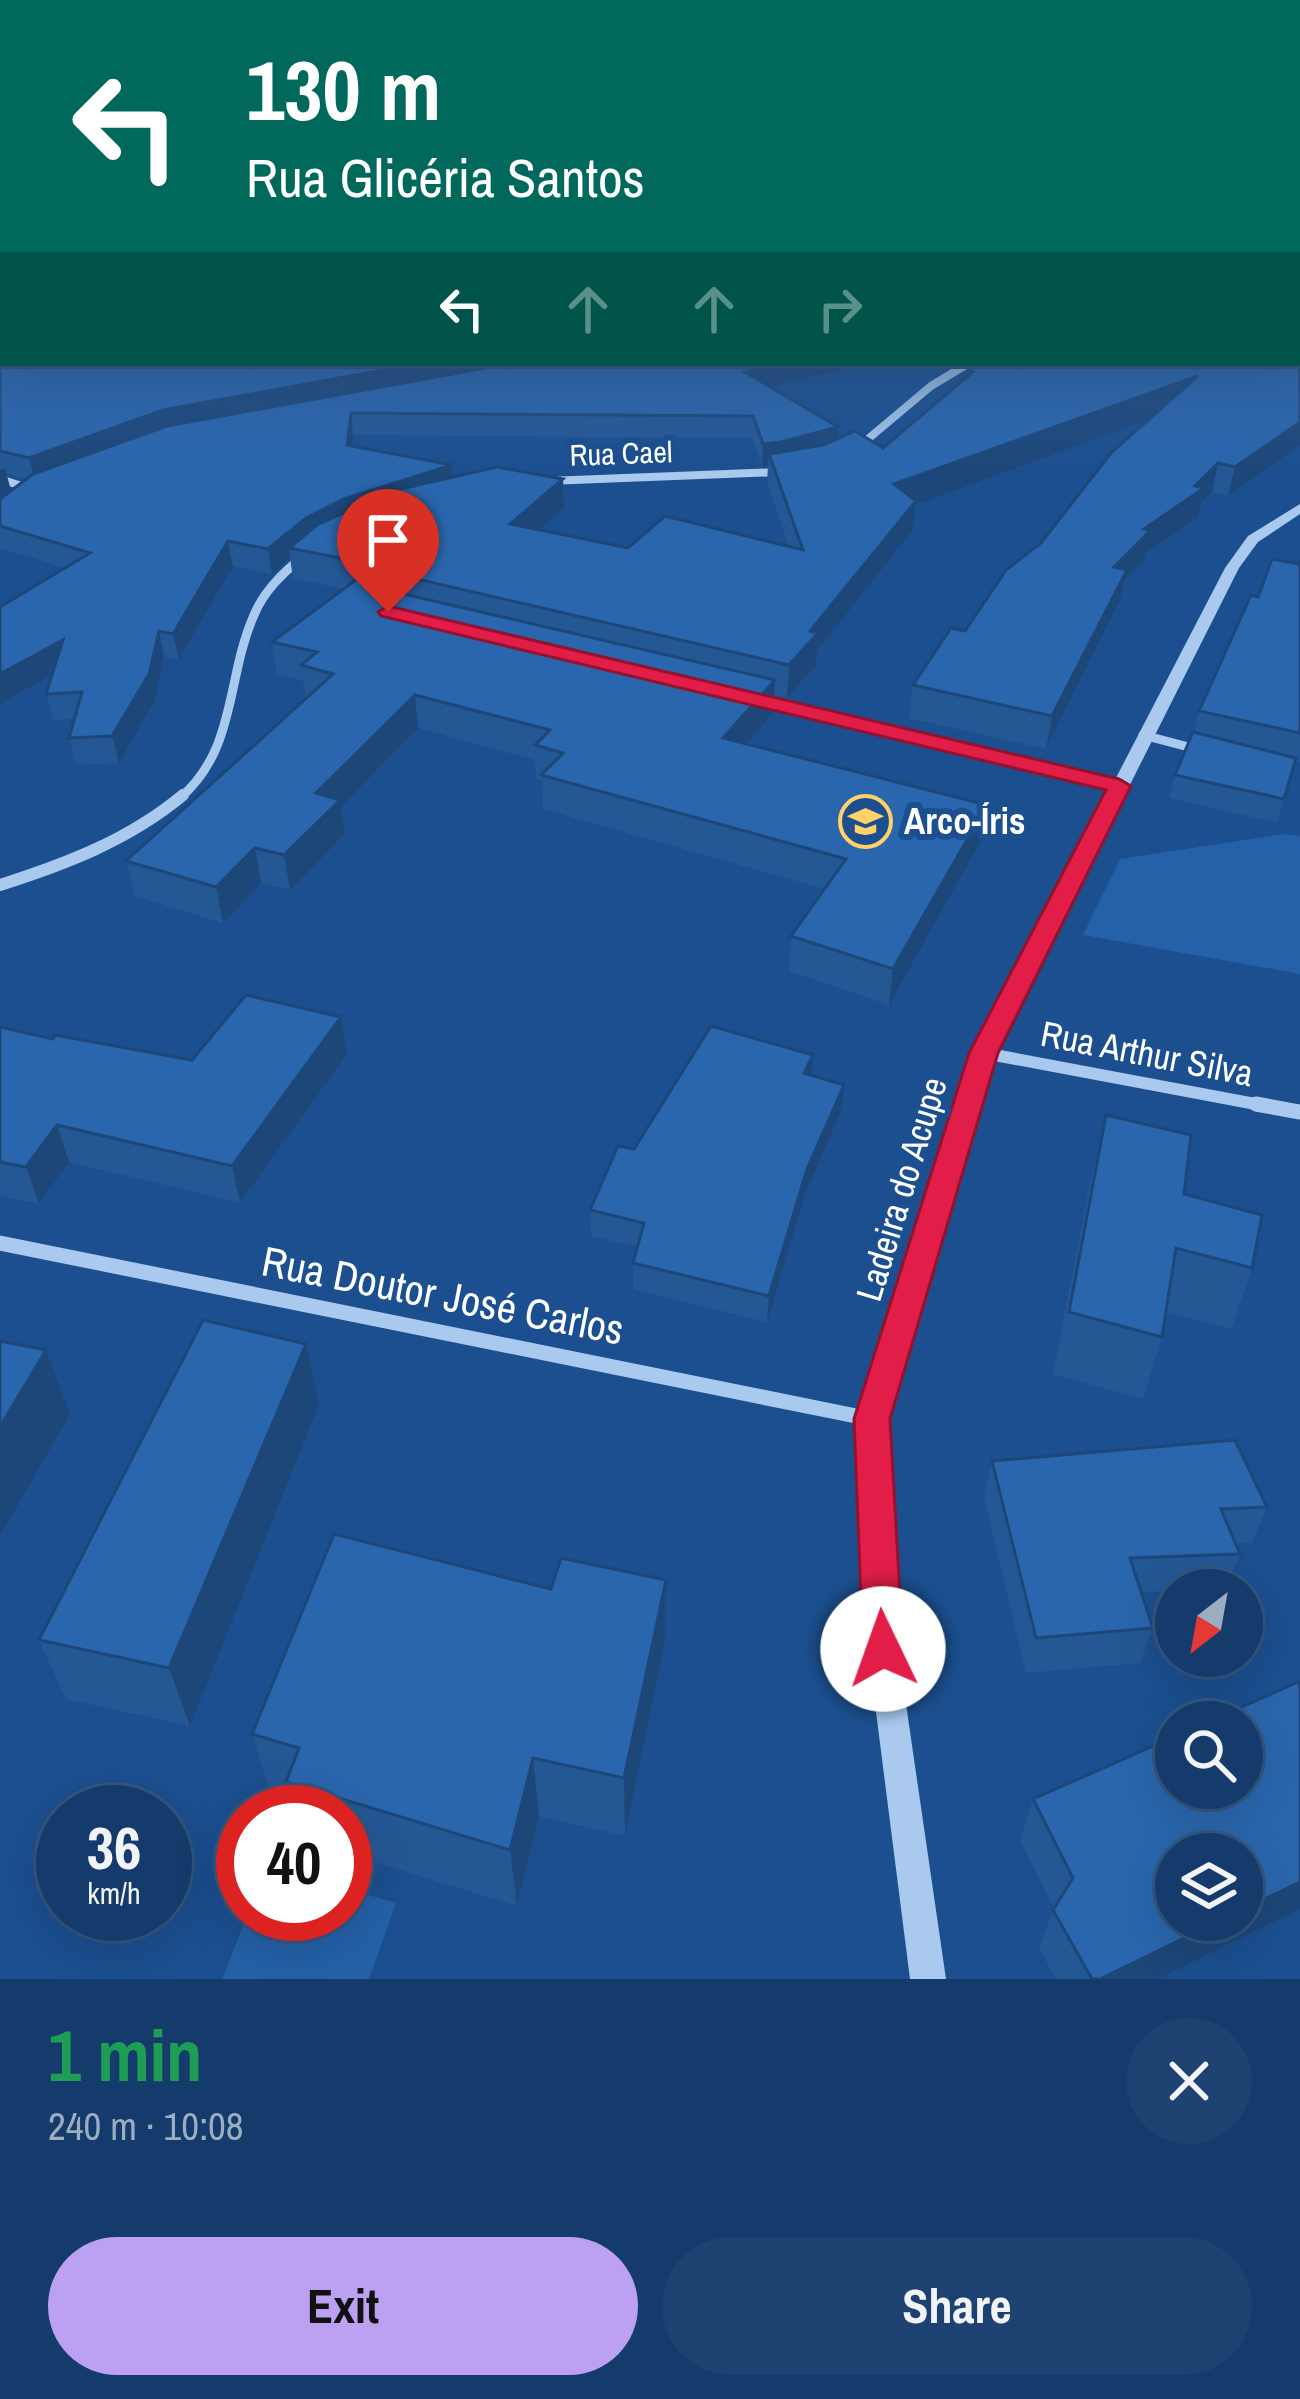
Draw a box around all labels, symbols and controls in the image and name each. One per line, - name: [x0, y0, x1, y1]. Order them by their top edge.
- text: 130 m: [246, 33, 441, 146]
- icon: left: [48, 48, 204, 204]
- text: Rua Glicéria Santos: [246, 141, 645, 214]
- icon: left: [429, 276, 495, 342]
- icon: ahead: [555, 276, 621, 342]
- icon: ahead: [681, 276, 747, 342]
- icon: right: [807, 276, 873, 342]
- street label: Rua Cael: [569, 431, 673, 475]
- pin: [337, 489, 439, 612]
- icon: arrive: [355, 507, 421, 573]
- school or university icon: Arco-Íris: [837, 793, 893, 849]
- place label: Arco-Íris: [904, 797, 1025, 845]
- street label: Rua Arthur Silva: [1037, 1009, 1257, 1097]
- street label: Ladeira do Acupe: [844, 1071, 958, 1307]
- street label: Rua Doutor José Carlos: [257, 1232, 629, 1358]
- north arrow: [1155, 1569, 1263, 1677]
- map controls: [1155, 1569, 1263, 1941]
- position arrow: [820, 1586, 946, 1712]
- button: search: [1155, 1701, 1263, 1809]
- speed limit sign: 40: [216, 1785, 372, 1941]
- text: 36: [87, 1807, 141, 1888]
- button: layers: [1155, 1833, 1263, 1941]
- text: km/h: [87, 1873, 141, 1913]
- text: 1 min: [48, 2006, 202, 2103]
- button: close: [1126, 2018, 1252, 2144]
- text: 240 m · 10:08: [48, 2100, 244, 2152]
- button: Exit: [48, 2237, 638, 2375]
- button: Share: [662, 2237, 1252, 2375]

